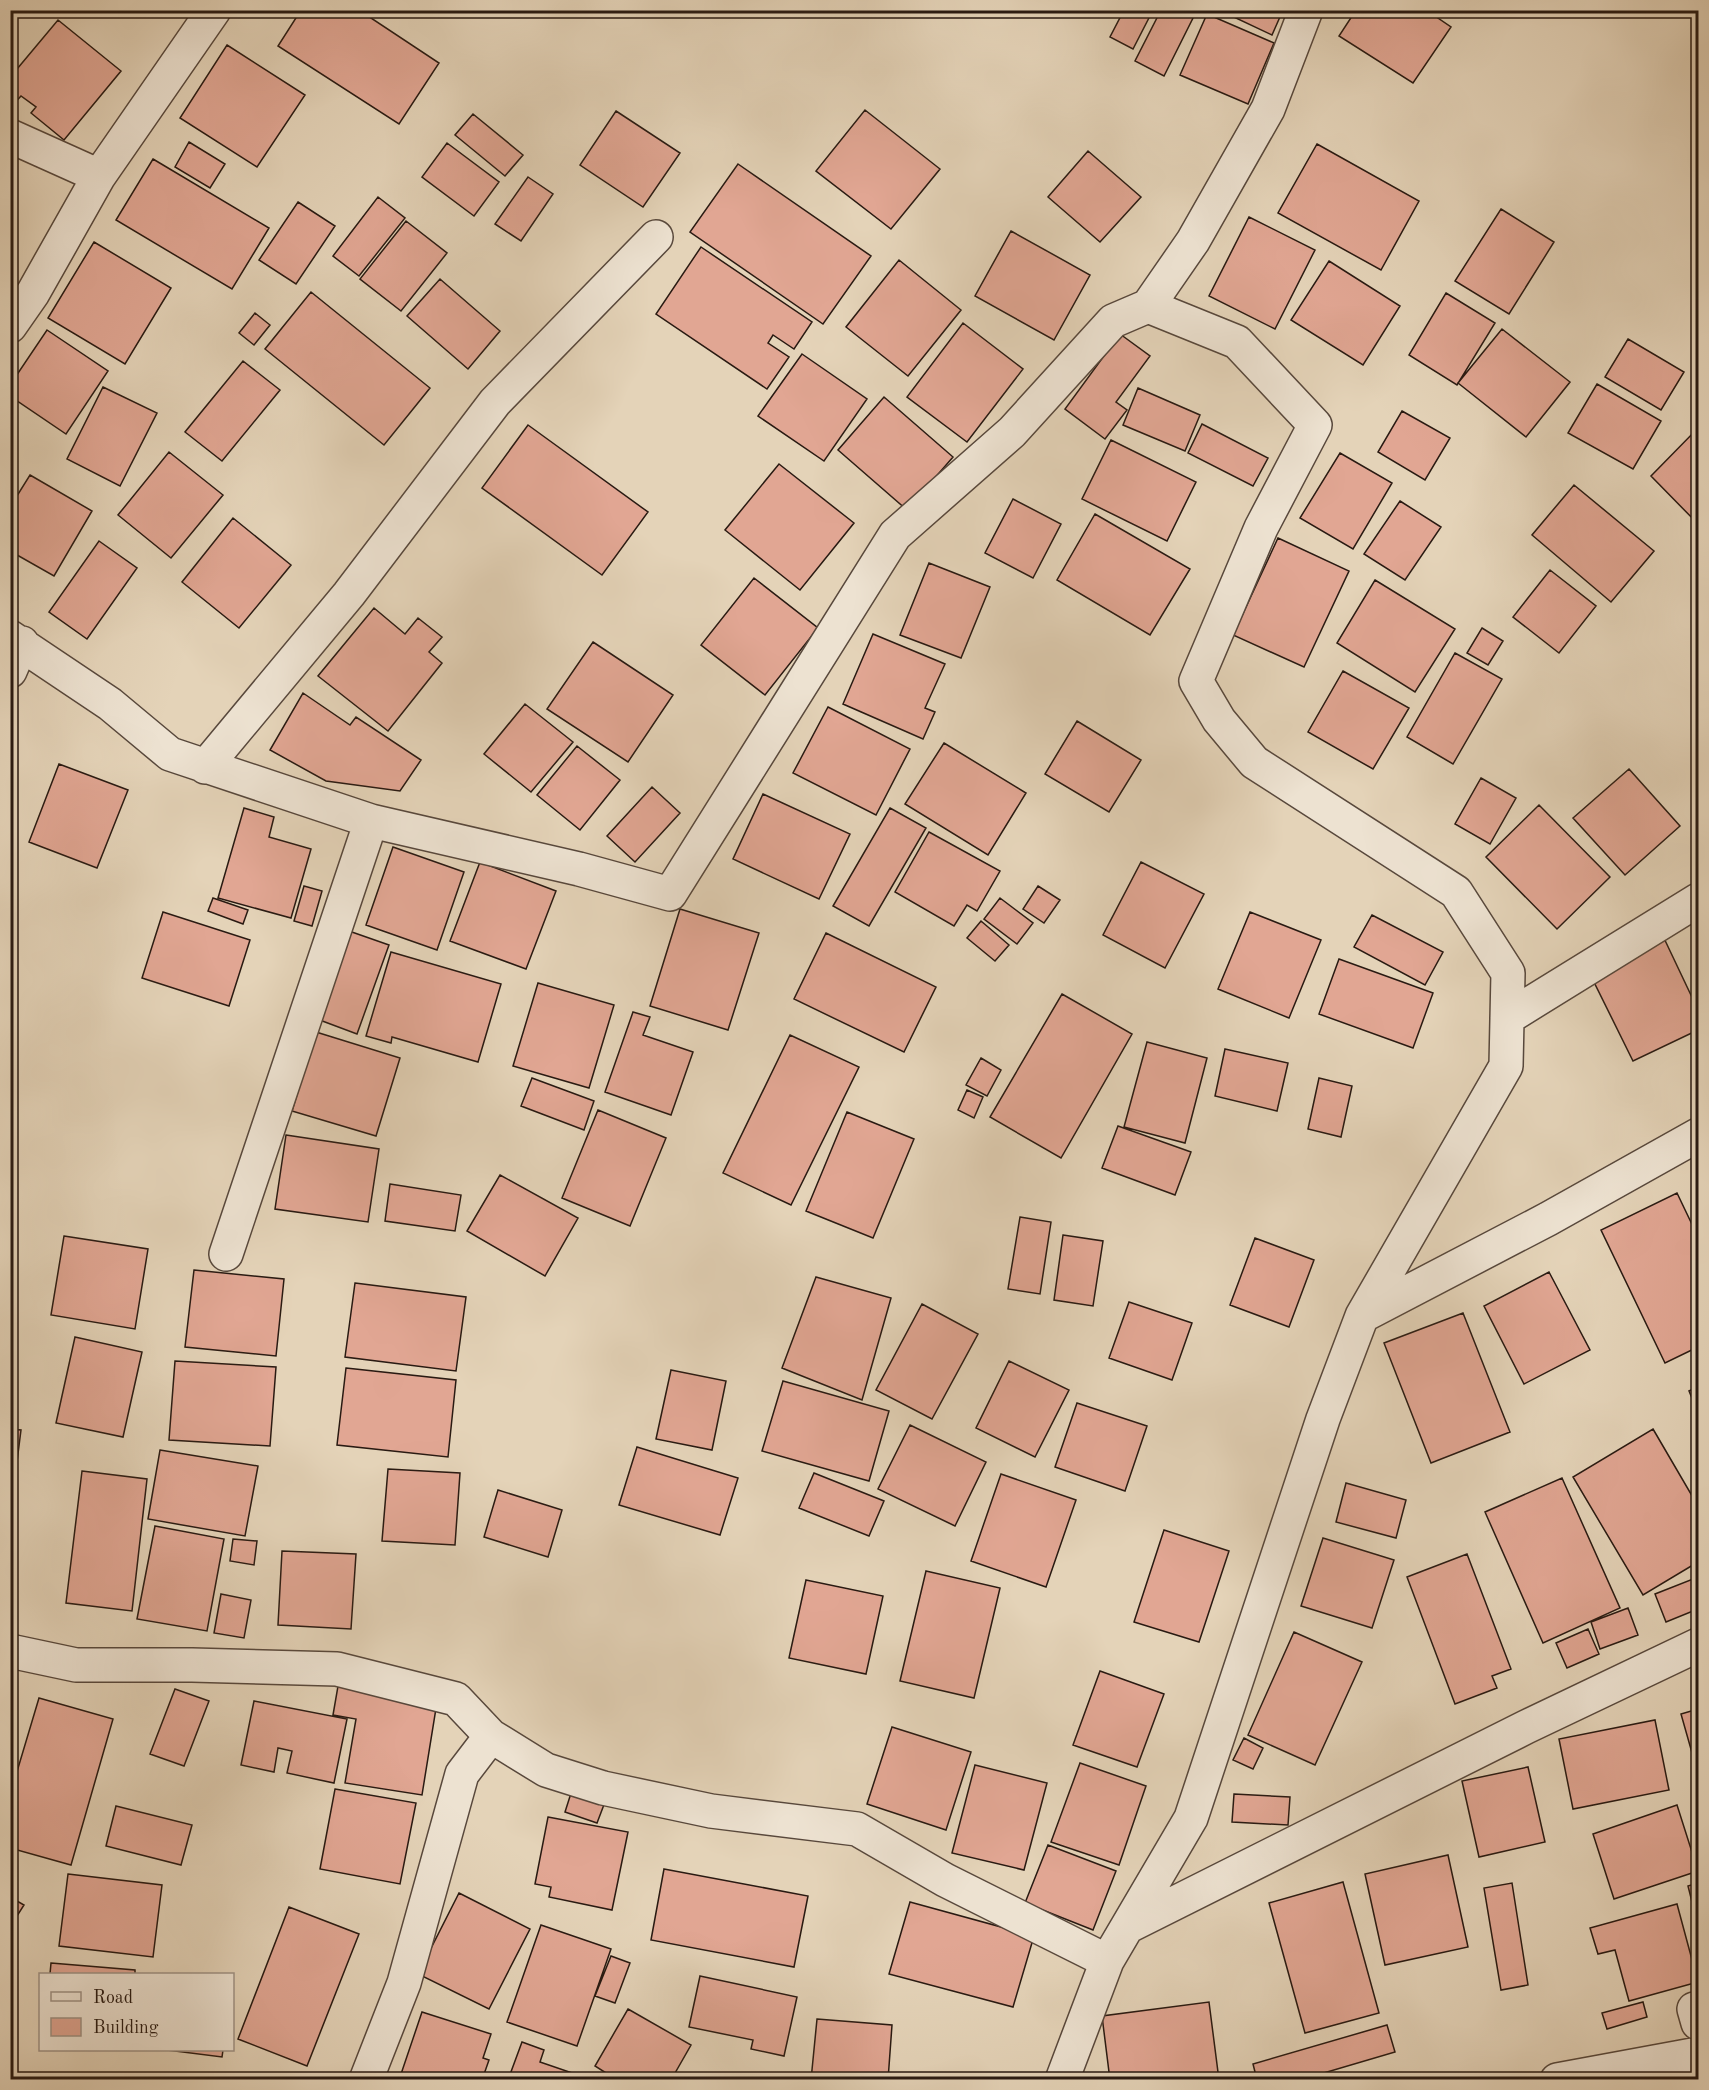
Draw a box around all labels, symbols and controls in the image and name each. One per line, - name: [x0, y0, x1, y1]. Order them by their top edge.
- legend: [39, 1973, 234, 2051]
- text: Road: [93, 1989, 133, 2007]
- text: Building: [93, 2019, 159, 2037]

